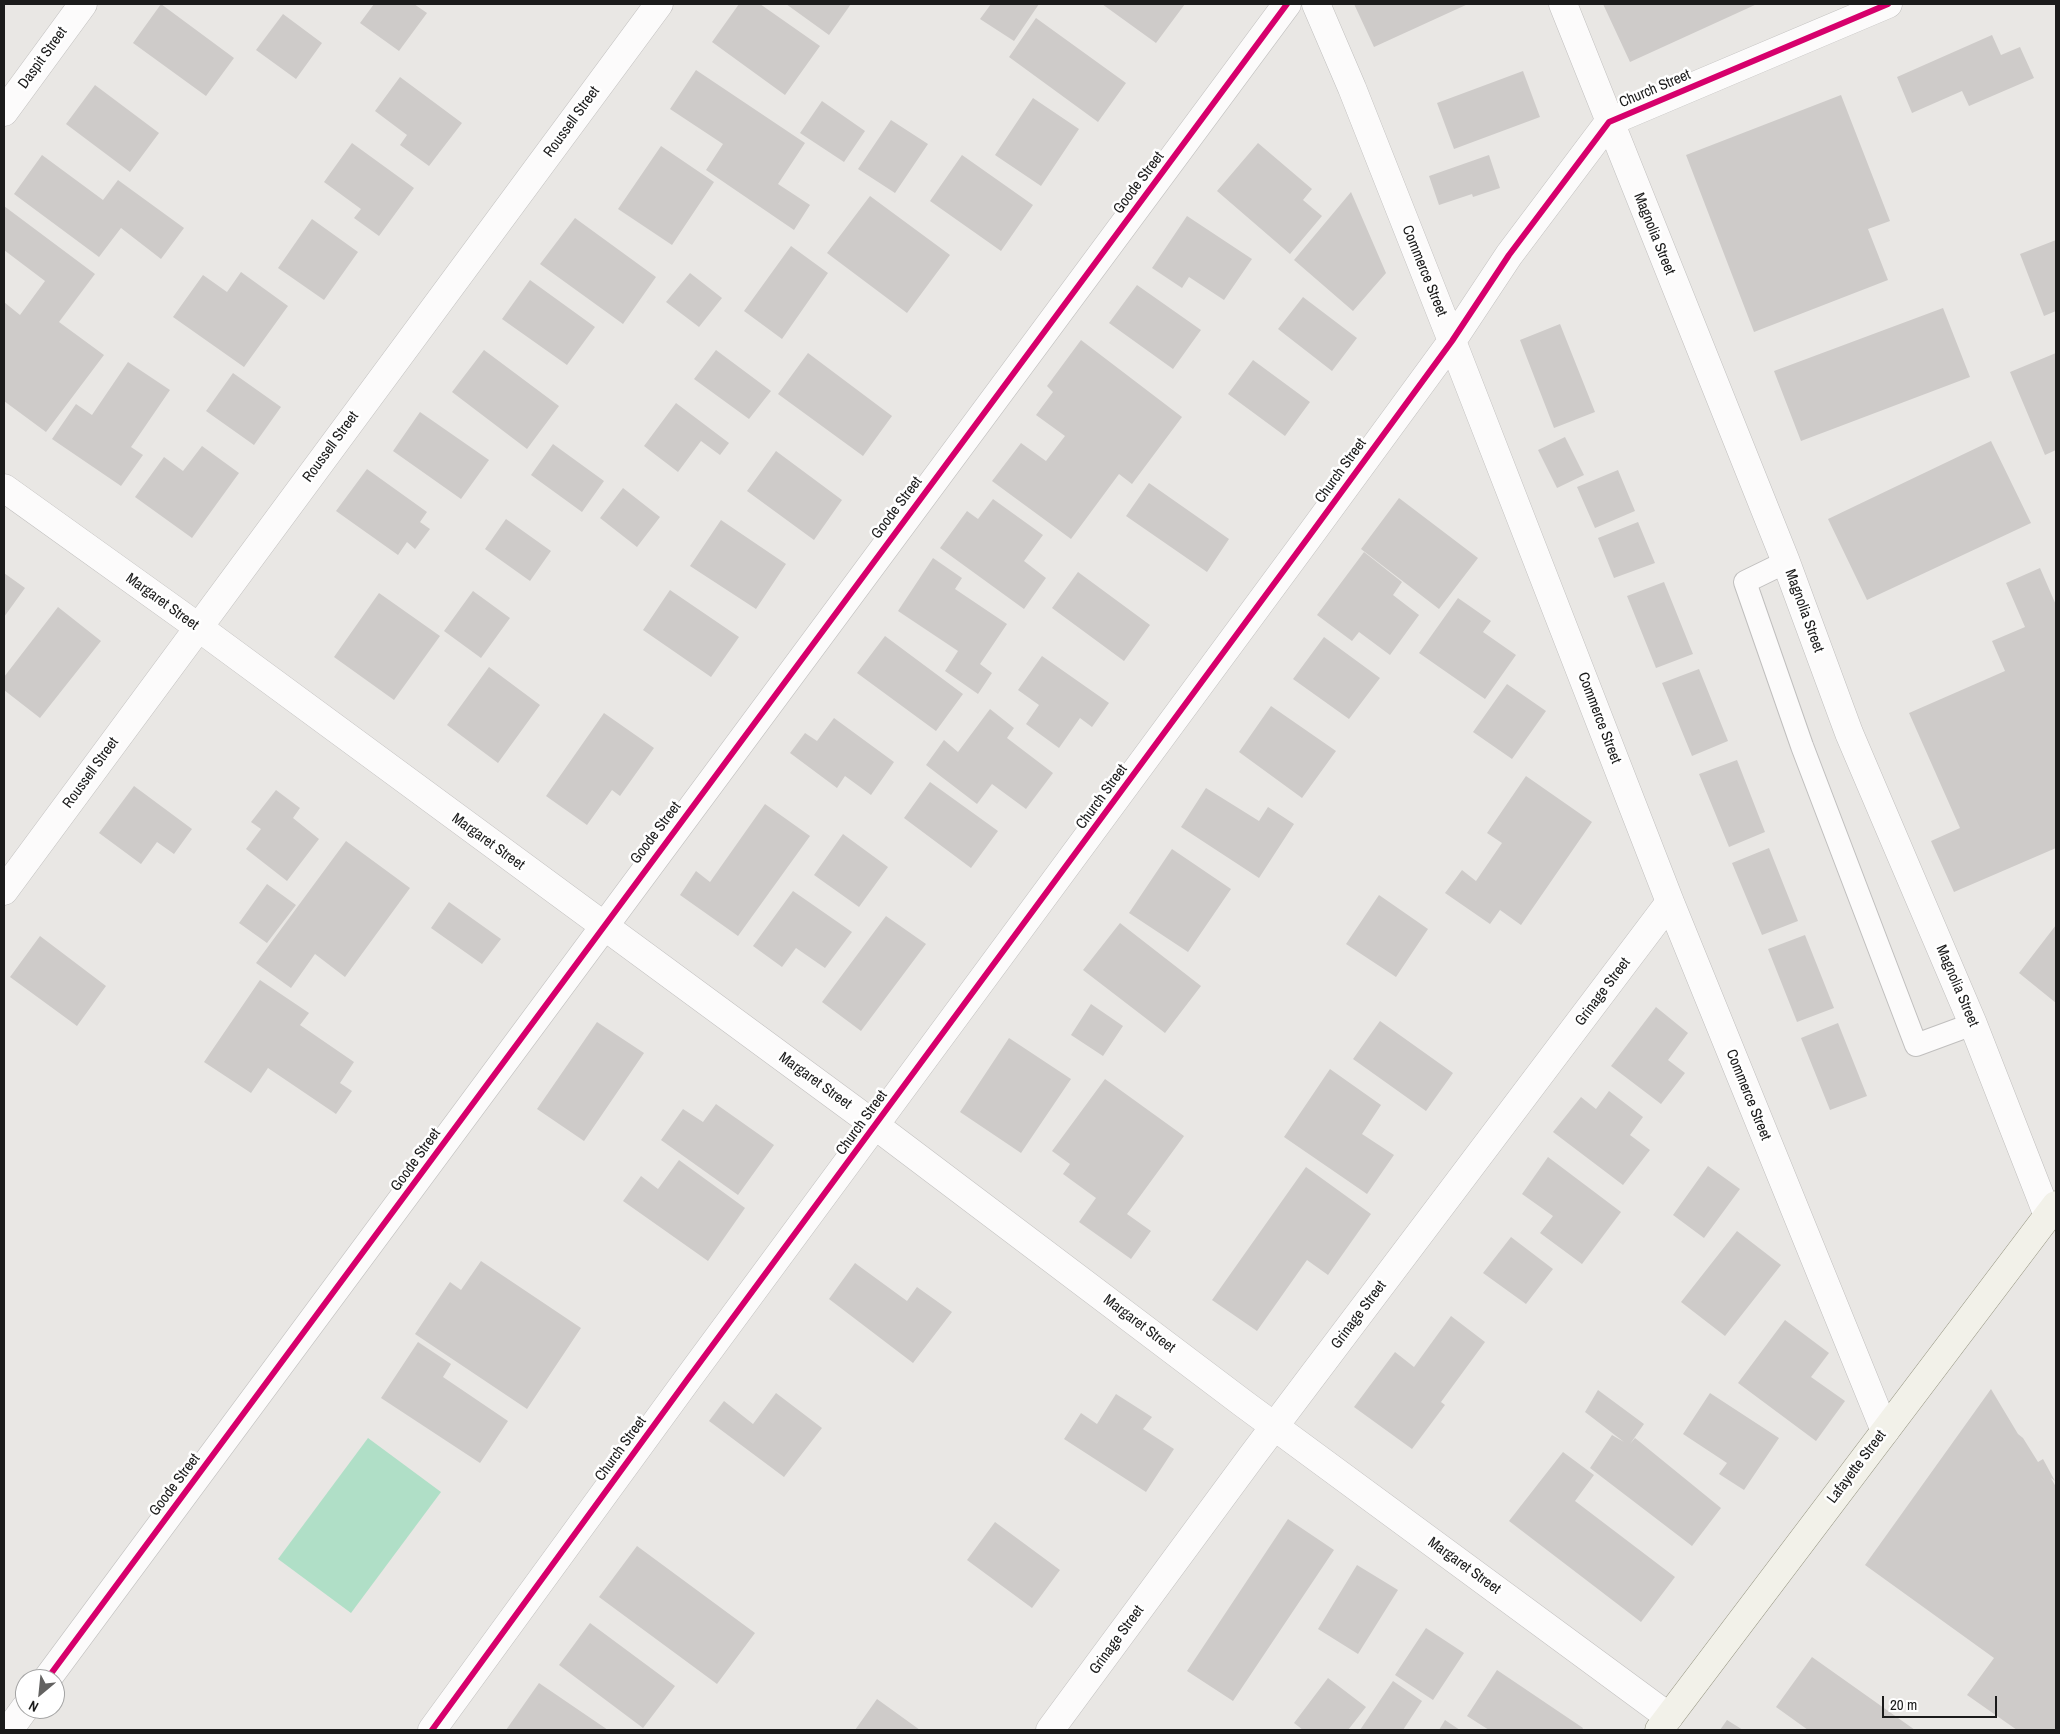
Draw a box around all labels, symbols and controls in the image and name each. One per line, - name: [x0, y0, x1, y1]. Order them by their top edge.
- street label: Daspit Street: [15, 24, 71, 92]
- street label: Church Street: [1617, 66, 1693, 112]
- street label: Roussell Street: [540, 83, 604, 161]
- street label: Goode Street: [1110, 148, 1168, 218]
- street label: Magnolia Street: [1629, 190, 1679, 278]
- street label: Commerce Street: [1398, 223, 1450, 319]
- street label: Roussell Street: [299, 408, 363, 486]
- street label: Church Street: [1311, 435, 1371, 507]
- street label: Goode Street: [868, 473, 926, 543]
- street label: Magnolia Street: [1781, 567, 1827, 655]
- street label: Margaret Street: [122, 570, 202, 634]
- street label: Commerce Street: [1573, 670, 1625, 766]
- street label: Roussell Street: [59, 734, 123, 812]
- street label: Church Street: [1072, 761, 1132, 833]
- street label: Goode Street: [627, 798, 685, 868]
- street label: Margaret Street: [448, 810, 528, 874]
- street label: Magnolia Street: [1932, 943, 1982, 1029]
- street label: Grinage Street: [1572, 954, 1634, 1030]
- street label: Commerce Street: [1722, 1047, 1774, 1143]
- street label: Margaret Street: [775, 1049, 855, 1113]
- street label: Church Street: [832, 1087, 892, 1159]
- street label: Goode Street: [387, 1125, 445, 1195]
- street label: Grinage Street: [1328, 1277, 1390, 1353]
- street label: Margaret Street: [1099, 1291, 1179, 1357]
- street label: Church Street: [591, 1413, 651, 1485]
- street label: Lafayette Street: [1824, 1427, 1890, 1507]
- street label: Goode Street: [146, 1450, 204, 1520]
- street label: Margaret Street: [1424, 1534, 1504, 1598]
- street label: Grinage Street: [1086, 1602, 1148, 1678]
- north arrow: [15, 1669, 65, 1719]
- scale bar: [1885, 1686, 2000, 1718]
- text: 20 m: [1890, 1694, 1917, 1715]
- text: N: [26, 1696, 41, 1716]

